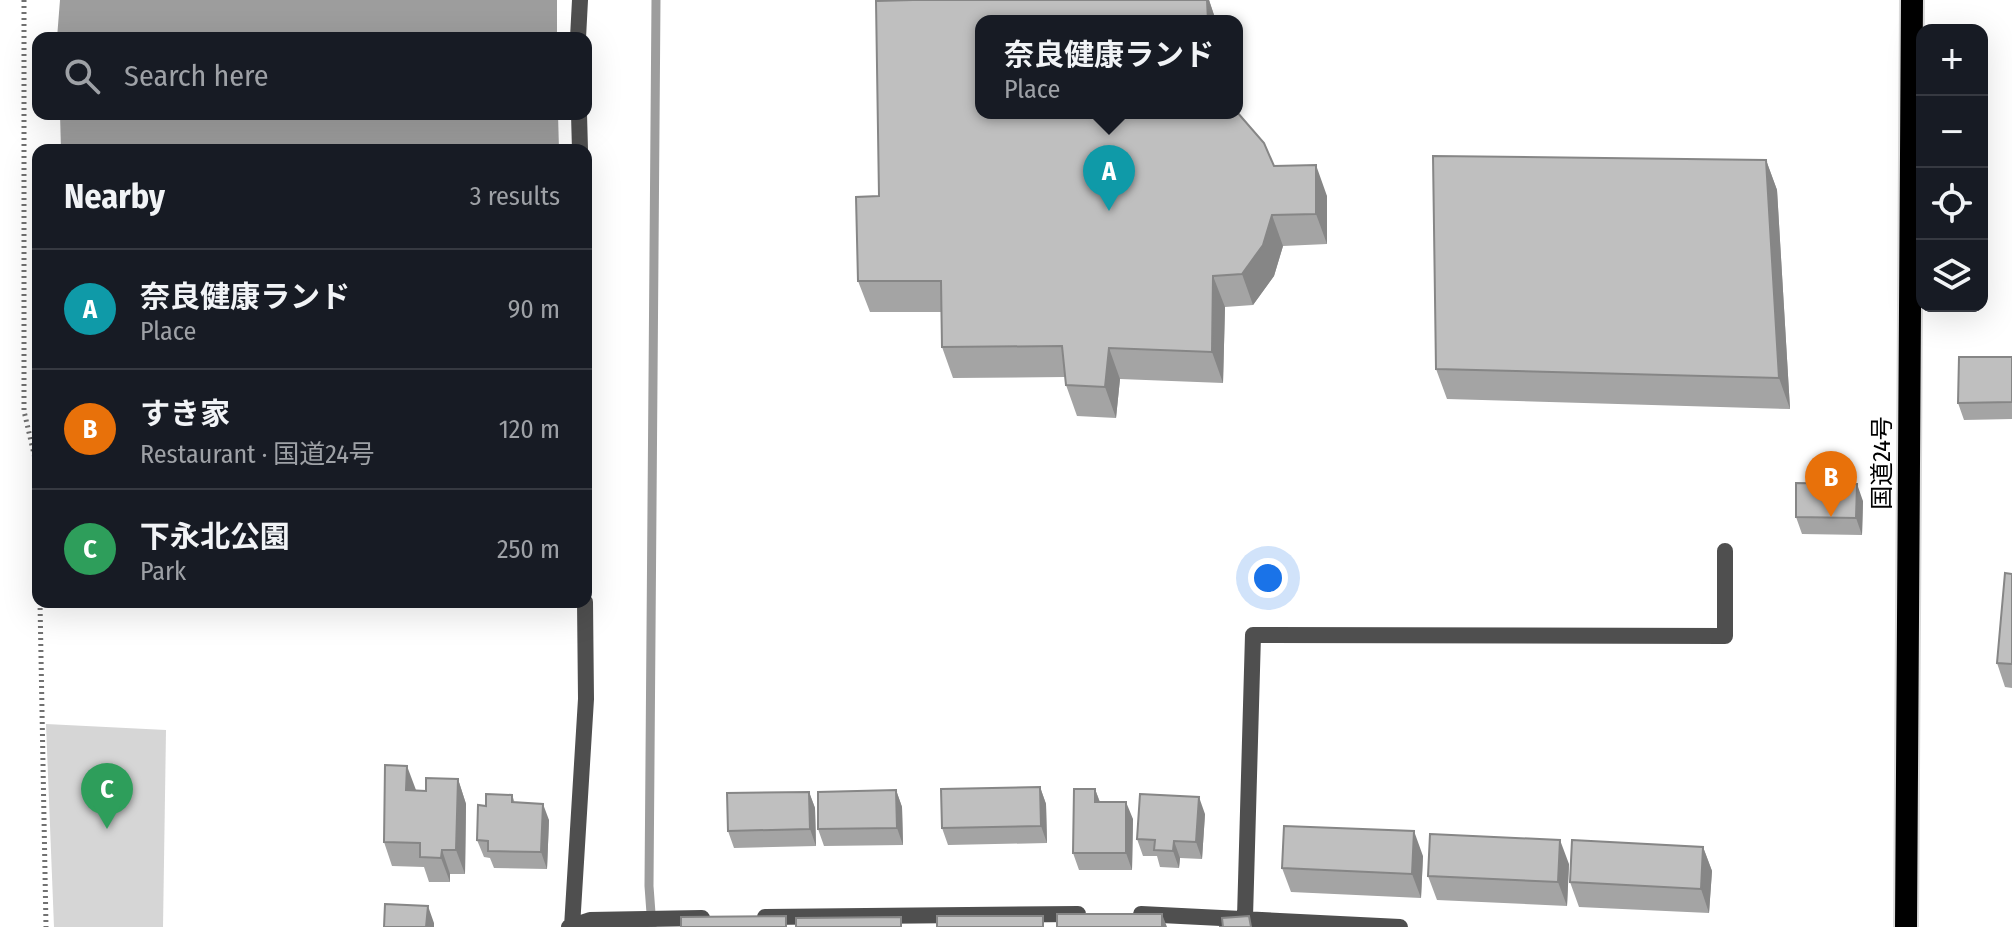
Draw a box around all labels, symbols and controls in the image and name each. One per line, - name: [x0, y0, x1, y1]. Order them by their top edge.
- popup: [975, 15, 1243, 119]
- map controls: [1916, 24, 1988, 312]
- button: +: [1916, 24, 1988, 96]
- search box: [32, 32, 592, 120]
- text: 奈良健康ランド: [1004, 37, 1214, 73]
- icon: search: [60, 54, 104, 98]
- text: Search here: [124, 58, 269, 94]
- text: Place: [1004, 74, 1060, 105]
- button: −: [1916, 96, 1988, 168]
- pin: A: [1083, 145, 1135, 211]
- button: locate: [1916, 168, 1988, 240]
- text: Nearby: [64, 176, 165, 217]
- text: 3 results: [470, 181, 560, 212]
- button: layers: [1916, 240, 1988, 312]
- text: 奈良健康ランド: [140, 279, 350, 315]
- text: A: [83, 294, 97, 325]
- text: 90 m: [508, 294, 560, 325]
- text: Place: [140, 316, 196, 347]
- text: すき家: [140, 396, 230, 432]
- text: B: [83, 414, 97, 445]
- text: 120 m: [499, 414, 560, 445]
- street label: 国道24号: [1868, 416, 1896, 510]
- text: Restaurant · 国道24号: [140, 439, 375, 470]
- pin: B: [1805, 451, 1857, 517]
- text: 下永北公園: [140, 519, 290, 555]
- text: C: [83, 534, 97, 565]
- text: 250 m: [497, 534, 560, 565]
- text: Park: [140, 556, 186, 587]
- your location: [1248, 558, 1288, 598]
- pin: C: [81, 763, 133, 829]

